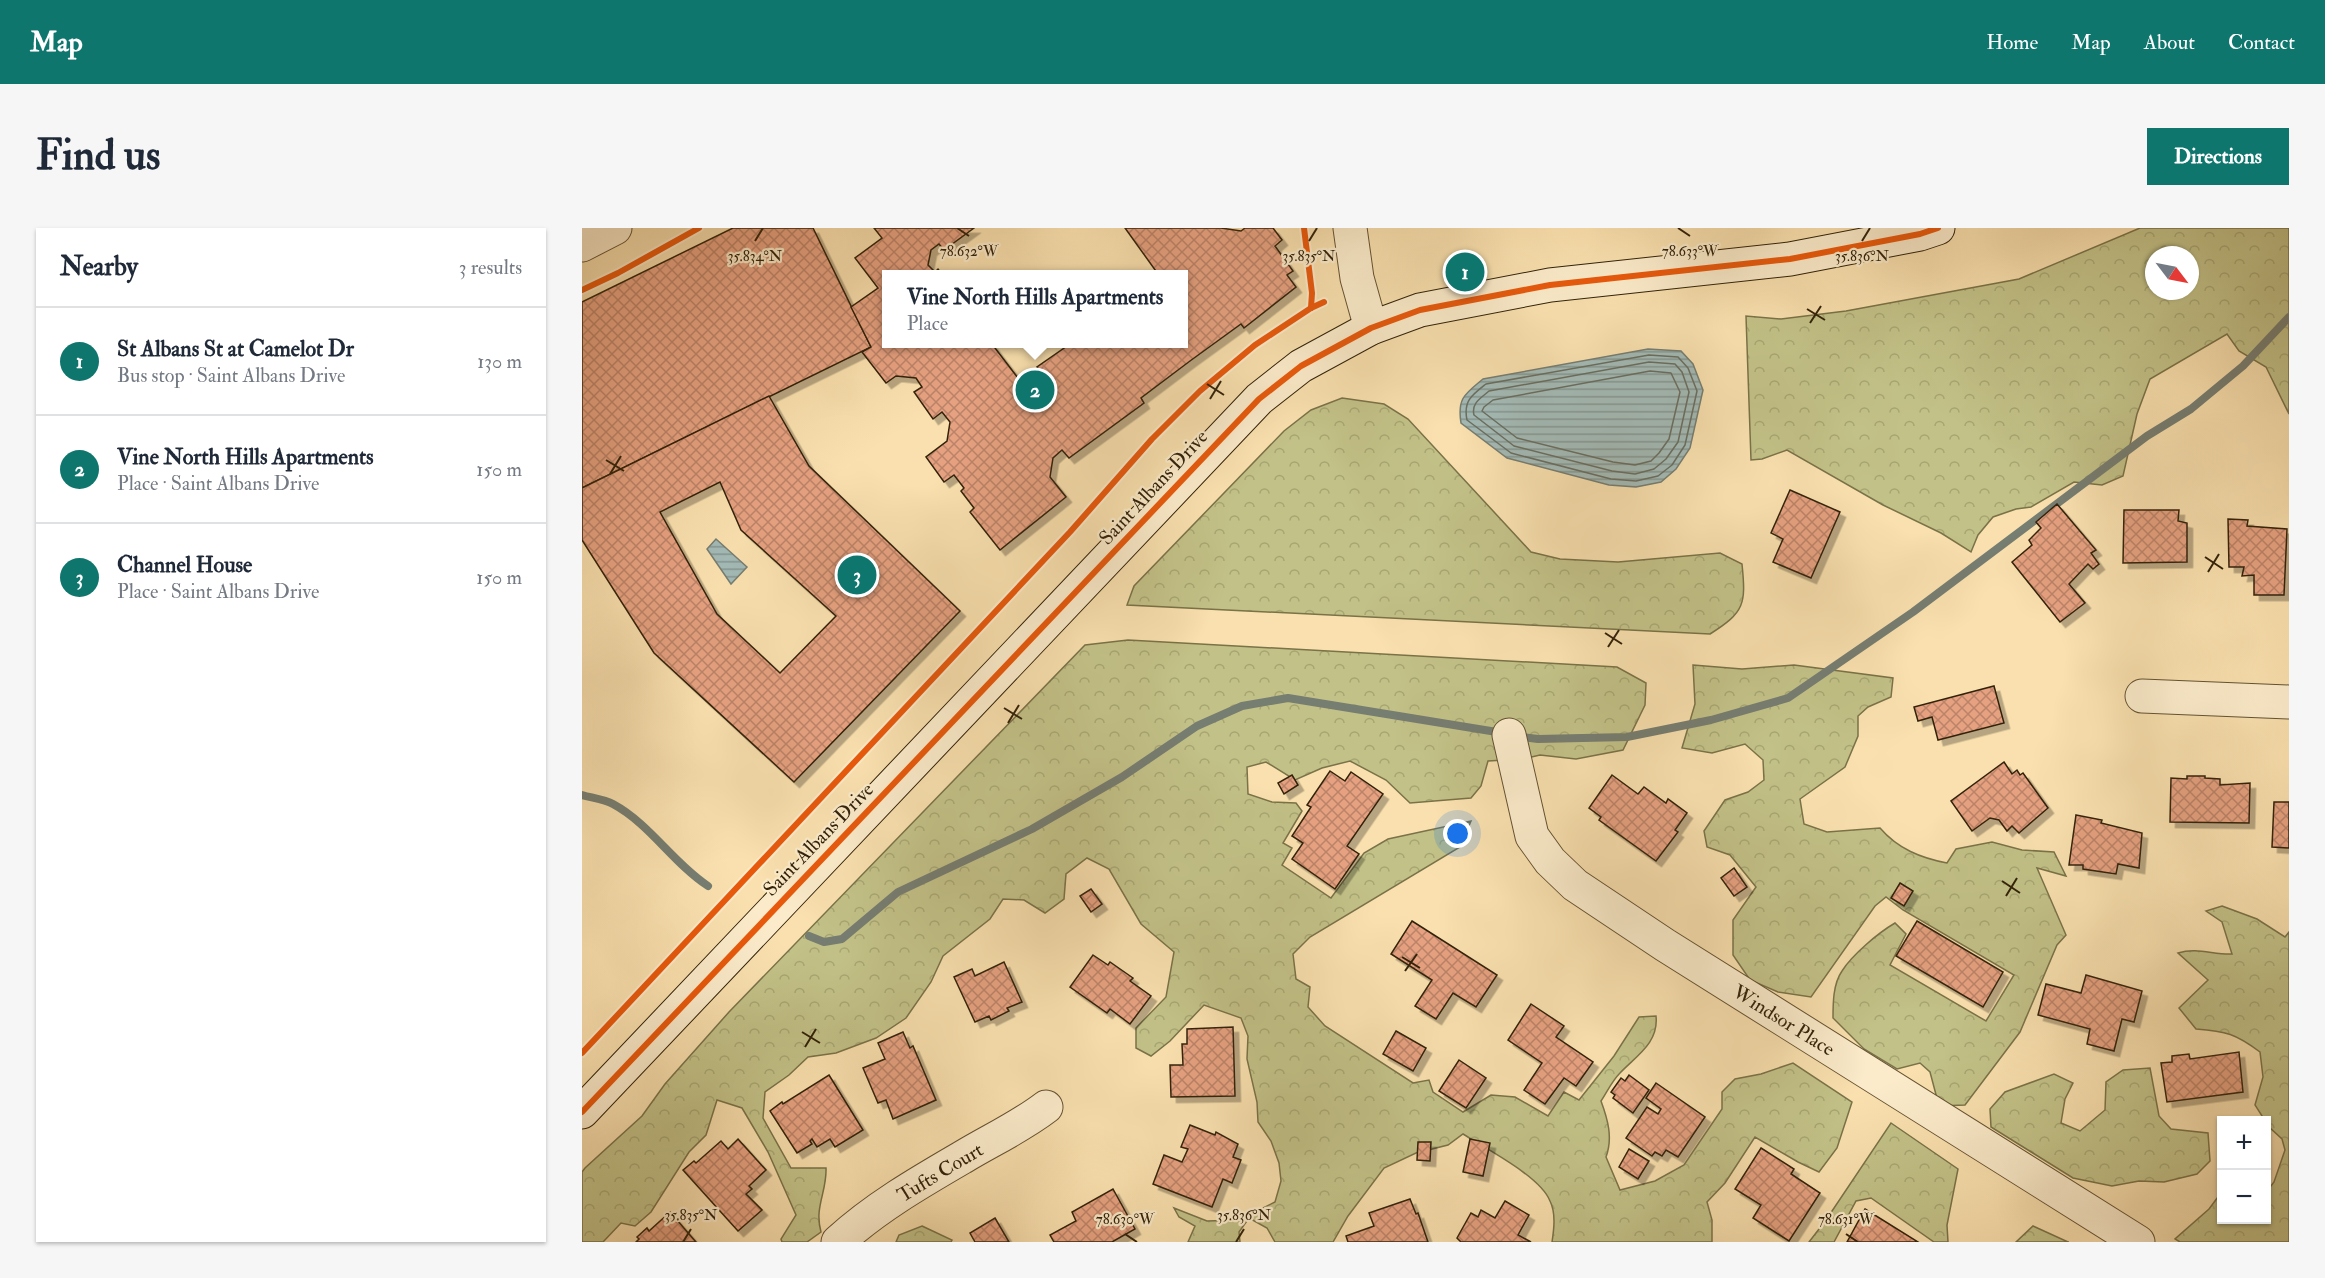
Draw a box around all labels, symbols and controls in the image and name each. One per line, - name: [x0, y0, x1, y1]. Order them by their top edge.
- text: Map: [30, 25, 83, 60]
- text: Home: [1986, 29, 2038, 56]
- text: Map: [2071, 29, 2111, 56]
- text: About: [2144, 29, 2195, 56]
- text: Contact: [2228, 29, 2295, 56]
- button: Directions: [2147, 128, 2289, 185]
- text: Find us: [36, 130, 160, 182]
- text: 78.632°W: [940, 242, 999, 261]
- text: 78.633°W: [1662, 242, 1719, 261]
- north arrow: [2145, 246, 2199, 300]
- text: 35.834°N: [728, 247, 783, 266]
- text: 35.835°N: [1282, 247, 1336, 266]
- text: 35.836°N: [1835, 247, 1890, 266]
- pin: 1: [1446, 250, 1484, 294]
- text: Nearby: [60, 251, 138, 283]
- text: 3 results: [459, 255, 522, 280]
- popup: [882, 270, 1188, 348]
- text: Vine North Hills Apartments: [907, 283, 1163, 311]
- text: Place: [907, 311, 948, 336]
- text: St Albans St at Camelot Dr: [117, 335, 354, 363]
- text: 1: [76, 349, 83, 374]
- text: 130 m: [477, 349, 522, 374]
- text: Bus stop · Saint Albans Drive: [117, 363, 345, 388]
- pin: 2: [1016, 368, 1054, 412]
- street label: Saint Albans Drive: [1094, 425, 1213, 550]
- text: Vine North Hills Apartments: [117, 443, 374, 471]
- text: 2: [74, 457, 85, 482]
- text: 150 m: [476, 457, 522, 482]
- text: Place · Saint Albans Drive: [117, 471, 319, 496]
- text: Channel House: [117, 551, 252, 579]
- pin: 3: [838, 552, 876, 598]
- text: 3: [76, 565, 83, 590]
- text: 150 m: [476, 565, 522, 590]
- text: Place · Saint Albans Drive: [117, 579, 319, 604]
- street label: Saint Albans Drive: [758, 777, 879, 901]
- your location: [1443, 819, 1472, 848]
- street label: Windsor Place: [1727, 979, 1839, 1062]
- map controls: [2217, 1116, 2271, 1224]
- button: +: [2217, 1116, 2271, 1170]
- street label: Tufts Court: [893, 1137, 988, 1208]
- button: −: [2217, 1170, 2271, 1224]
- text: 35.835°N: [664, 1206, 718, 1225]
- text: 35.836°N: [1217, 1206, 1272, 1225]
- text: 78.630°W: [1096, 1210, 1155, 1229]
- text: 78.631°W: [1818, 1210, 1875, 1229]

